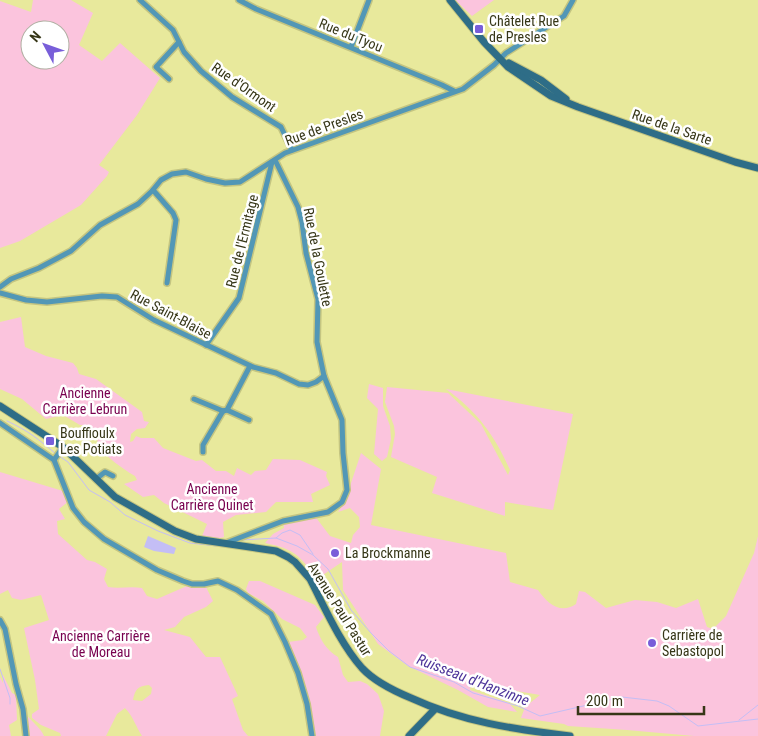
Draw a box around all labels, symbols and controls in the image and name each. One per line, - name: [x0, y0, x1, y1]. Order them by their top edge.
- place label: Châtelet Rue de Presles: [489, 13, 559, 45]
- street label: Rue du Tyou: [317, 15, 385, 55]
- north arrow: [20, 20, 70, 70]
- marker: Châtelet Rue de Presles: [473, 23, 485, 35]
- text: N: [26, 28, 44, 45]
- street label: Rue d'Ormont: [209, 59, 279, 115]
- street label: Rue de Presles: [283, 106, 365, 148]
- street label: Rue de la Sarte: [630, 106, 714, 148]
- street label: Rue de l'Ermitage: [223, 192, 261, 289]
- street label: Rue de la Goulette: [301, 206, 336, 308]
- street label: Rue Saint-Blaise: [128, 286, 215, 342]
- park label: Ancienne Carrière Lebrun: [43, 385, 127, 417]
- place label: Bouffioulx Les Potiats: [60, 425, 122, 457]
- marker: Bouffioulx Les Potiats: [44, 435, 56, 447]
- park label: Ancienne Carrière Quinet: [171, 481, 253, 513]
- place label: La Brockmanne: [345, 545, 431, 561]
- marker: La Brockmanne: [329, 547, 341, 559]
- street label: Avenue Paul Pastur: [305, 559, 375, 659]
- place label: Carrière de Sebastopol: [662, 627, 724, 659]
- park label: Ancienne Carrière de Moreau: [52, 628, 150, 660]
- marker: Carrière de Sebastopol: [646, 637, 658, 649]
- water label: Ruisseau d'Hanzinne: [414, 650, 532, 710]
- scale bar: [578, 684, 704, 716]
- text: 200 m: [586, 692, 623, 710]

